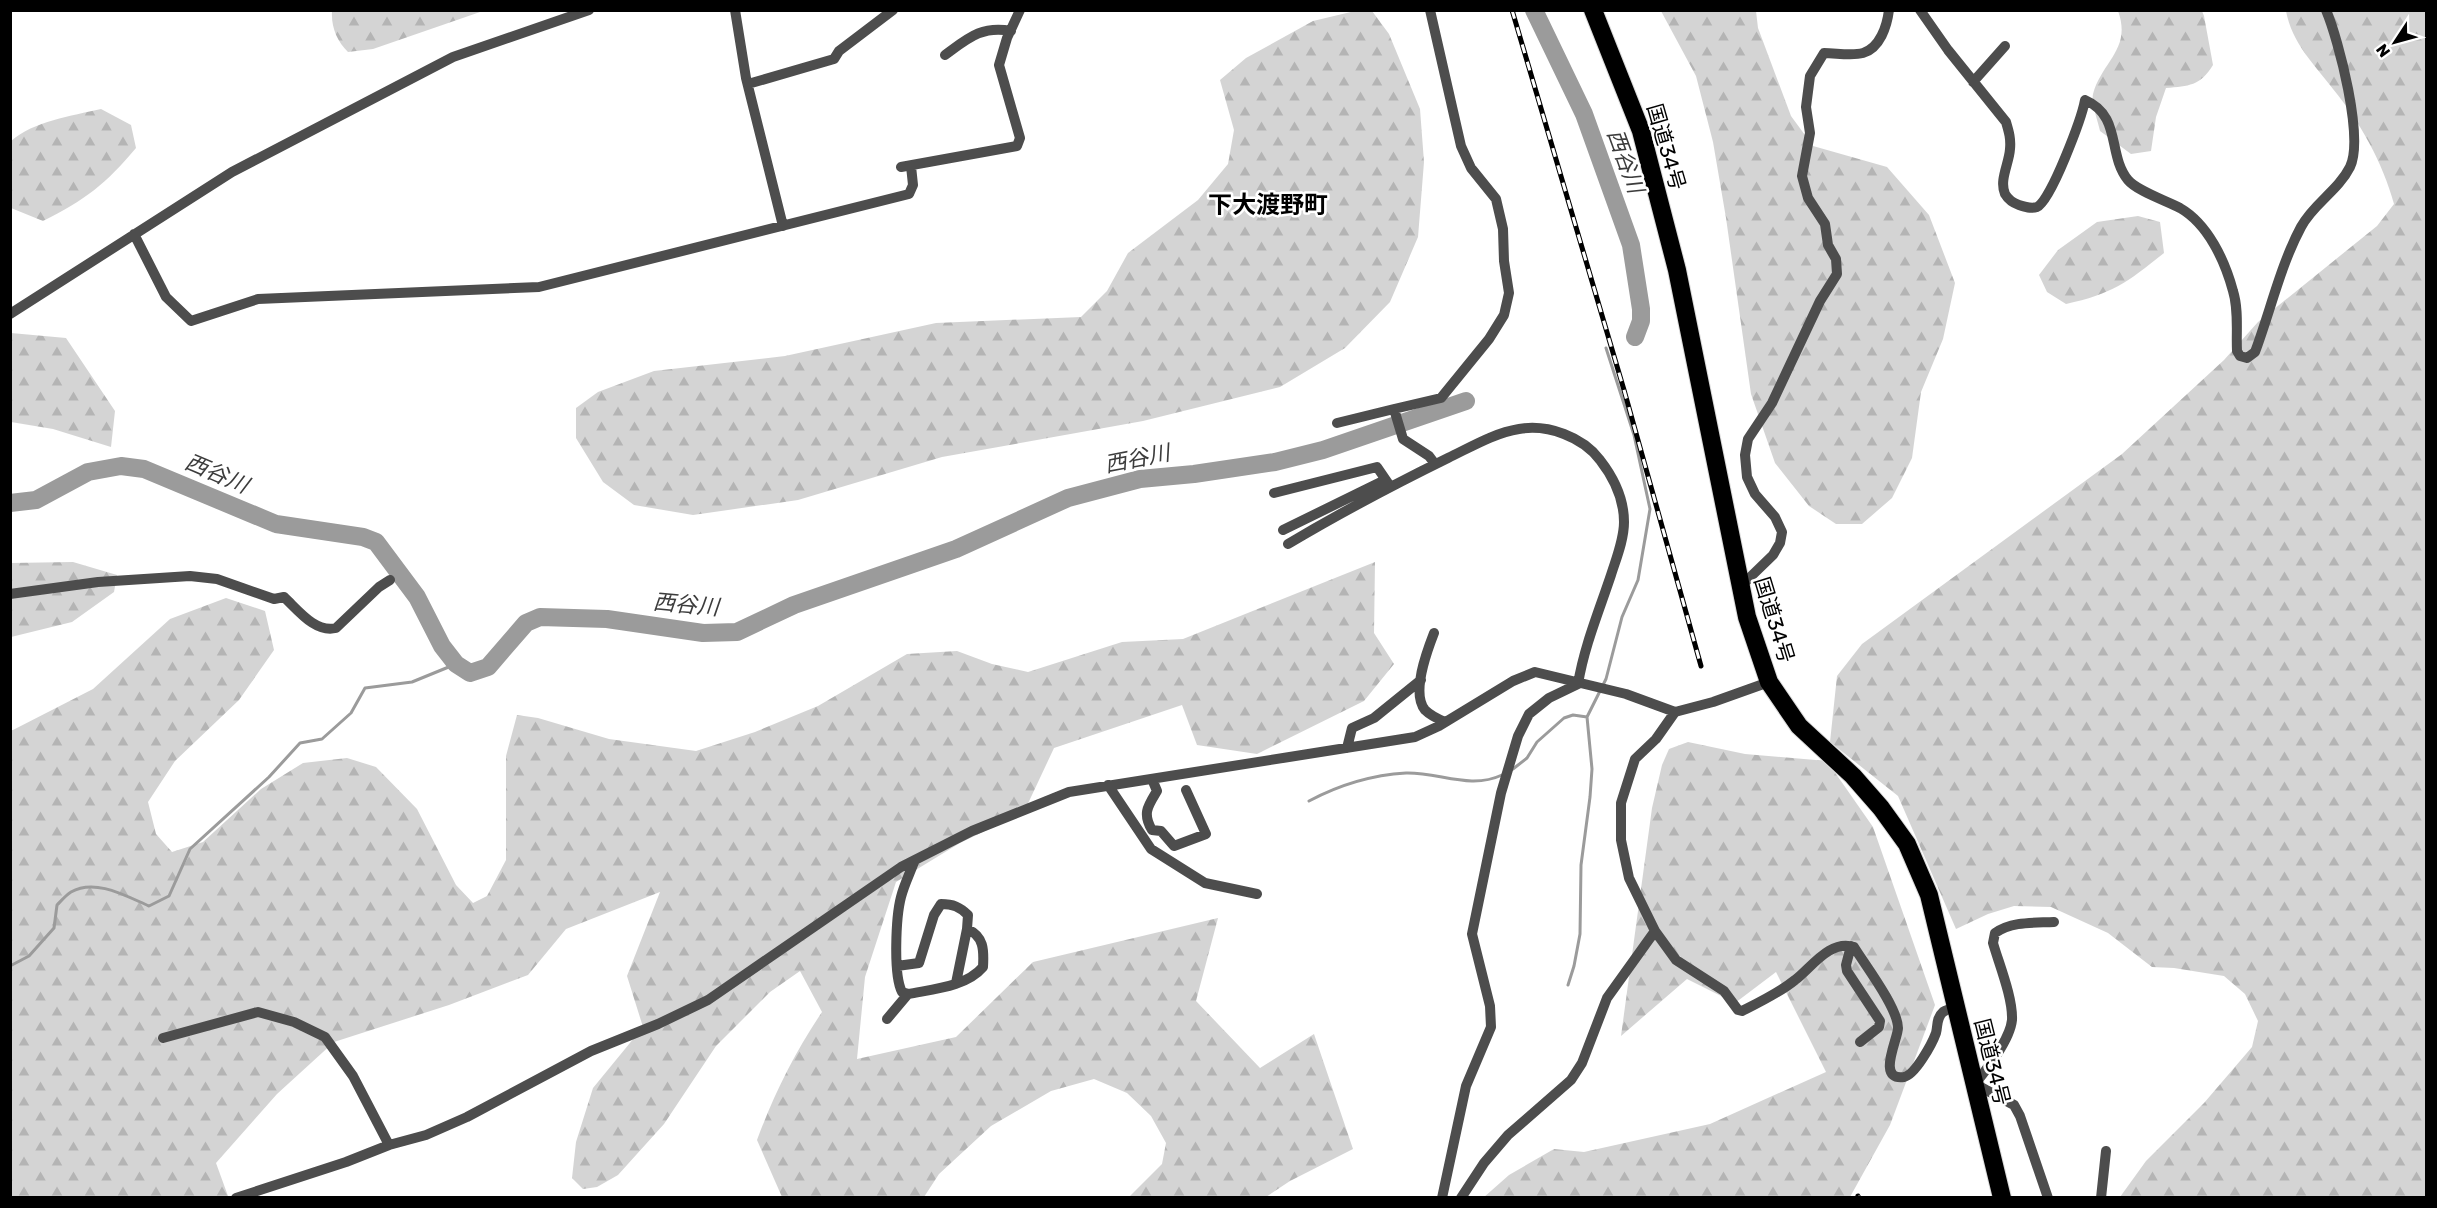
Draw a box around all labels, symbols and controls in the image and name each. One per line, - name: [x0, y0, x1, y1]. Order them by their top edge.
- north arrow: [2365, 12, 2425, 72]
- text: N: [2372, 40, 2394, 61]
- street label: 国道34号: [1642, 101, 1691, 193]
- water label: 西谷川: [1602, 126, 1650, 199]
- district label: 下大渡野町: [1208, 191, 1328, 219]
- water label: 西谷川: [1102, 439, 1174, 478]
- water label: 西谷川: [181, 448, 254, 500]
- street label: 国道34号: [1750, 574, 1799, 666]
- water label: 西谷川: [652, 588, 722, 621]
- street label: 国道34号: [1970, 1016, 2015, 1108]

